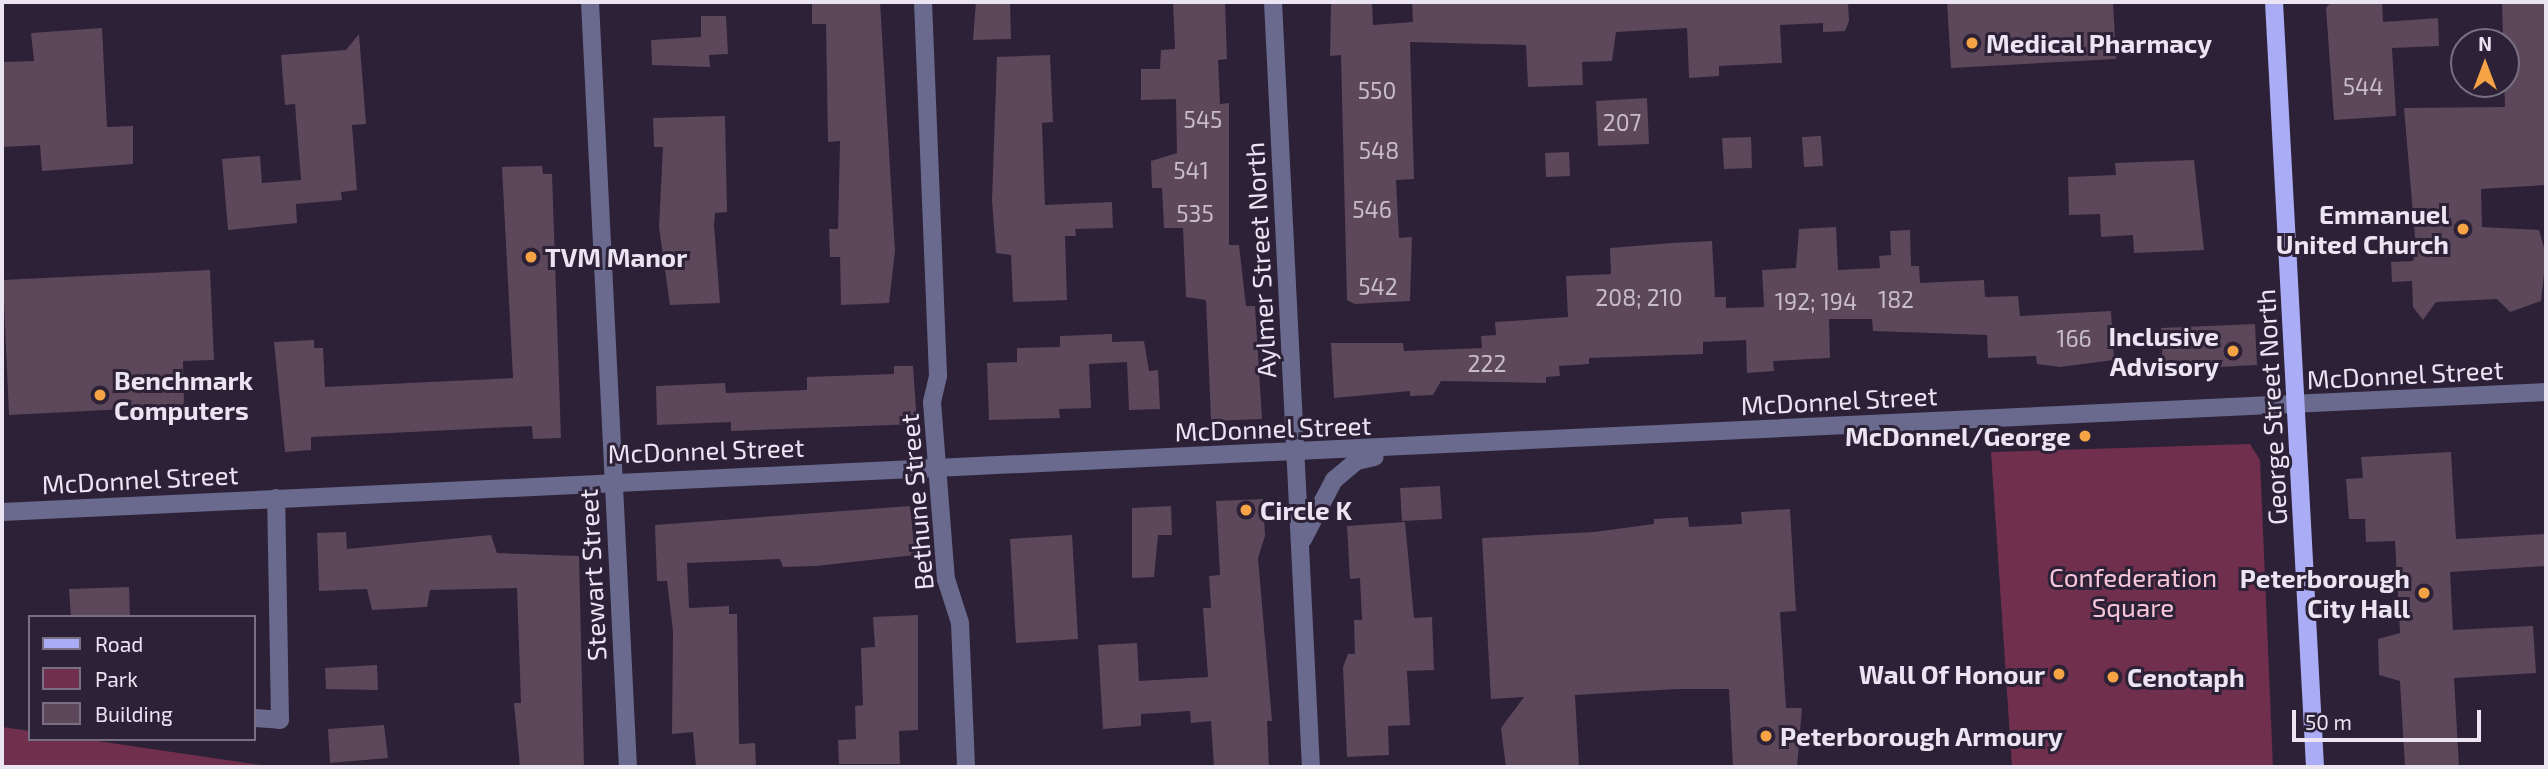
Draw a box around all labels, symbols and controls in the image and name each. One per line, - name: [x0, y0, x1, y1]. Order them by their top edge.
- place label: Medical Pharmacy: [1986, 27, 2213, 59]
- north arrow: [2450, 28, 2520, 98]
- text: N: [2478, 32, 2492, 55]
- marker: Medical Pharmacy: [1964, 35, 1980, 51]
- house number: 544: [2343, 72, 2383, 100]
- house number: 550: [1358, 76, 1396, 104]
- house number: 545: [1184, 105, 1222, 133]
- house number: 207: [1603, 108, 1641, 136]
- house number: 548: [1359, 136, 1399, 164]
- street label: Aylmer Street North: [1238, 141, 1282, 379]
- house number: 541: [1173, 156, 1209, 184]
- house number: 546: [1352, 195, 1392, 223]
- place label: Emmanuel United Church: [2276, 198, 2449, 260]
- house number: 535: [1176, 199, 1214, 227]
- marker: Emmanuel United Church: [2455, 221, 2471, 237]
- place label: TVM Manor: [545, 241, 687, 273]
- marker: TVM Manor: [523, 249, 539, 265]
- house number: 542: [1358, 272, 1398, 300]
- house number: 208; 210: [1595, 283, 1683, 311]
- house number: 182: [1878, 285, 1914, 313]
- house number: 192; 194: [1775, 287, 1857, 315]
- street label: George Street North: [2249, 288, 2293, 526]
- place label: Inclusive Advisory: [2108, 320, 2219, 382]
- house number: 166: [2056, 324, 2092, 352]
- marker: Inclusive Advisory: [2225, 343, 2241, 359]
- house number: 222: [1468, 349, 1506, 377]
- street label: McDonnel Street: [2306, 353, 2504, 395]
- place label: Benchmark Computers: [114, 364, 253, 426]
- street label: McDonnel Street: [1740, 379, 1938, 421]
- marker: Benchmark Computers: [92, 387, 108, 403]
- street label: McDonnel Street: [1174, 409, 1372, 447]
- street label: Bethune Street: [893, 412, 939, 592]
- place label: McDonnel/George: [1845, 420, 2071, 452]
- marker: McDonnel/George: [2077, 428, 2093, 444]
- street label: McDonnel Street: [607, 431, 805, 469]
- street label: McDonnel Street: [41, 458, 239, 500]
- street label: Stewart Street: [572, 488, 612, 662]
- place label: Circle K: [1260, 494, 1352, 526]
- marker: Circle K: [1238, 502, 1254, 518]
- park label: Confederation Square: [2049, 561, 2217, 622]
- place label: Peterborough City Hall: [2240, 562, 2410, 624]
- marker: Peterborough City Hall: [2416, 585, 2432, 601]
- legend: [28, 615, 256, 741]
- text: Road: [95, 631, 143, 656]
- place label: Wall Of Honour: [1858, 658, 2045, 690]
- place label: Cenotaph: [2127, 661, 2245, 693]
- text: Park: [95, 666, 138, 691]
- marker: Wall Of Honour: [2051, 666, 2067, 682]
- marker: Cenotaph: [2105, 669, 2121, 685]
- scale bar: [2296, 696, 2485, 740]
- text: Building: [95, 701, 173, 726]
- text: 50 m: [2305, 709, 2352, 734]
- place label: Peterborough Armoury: [1780, 720, 2063, 752]
- marker: Peterborough Armoury: [1758, 728, 1774, 744]

